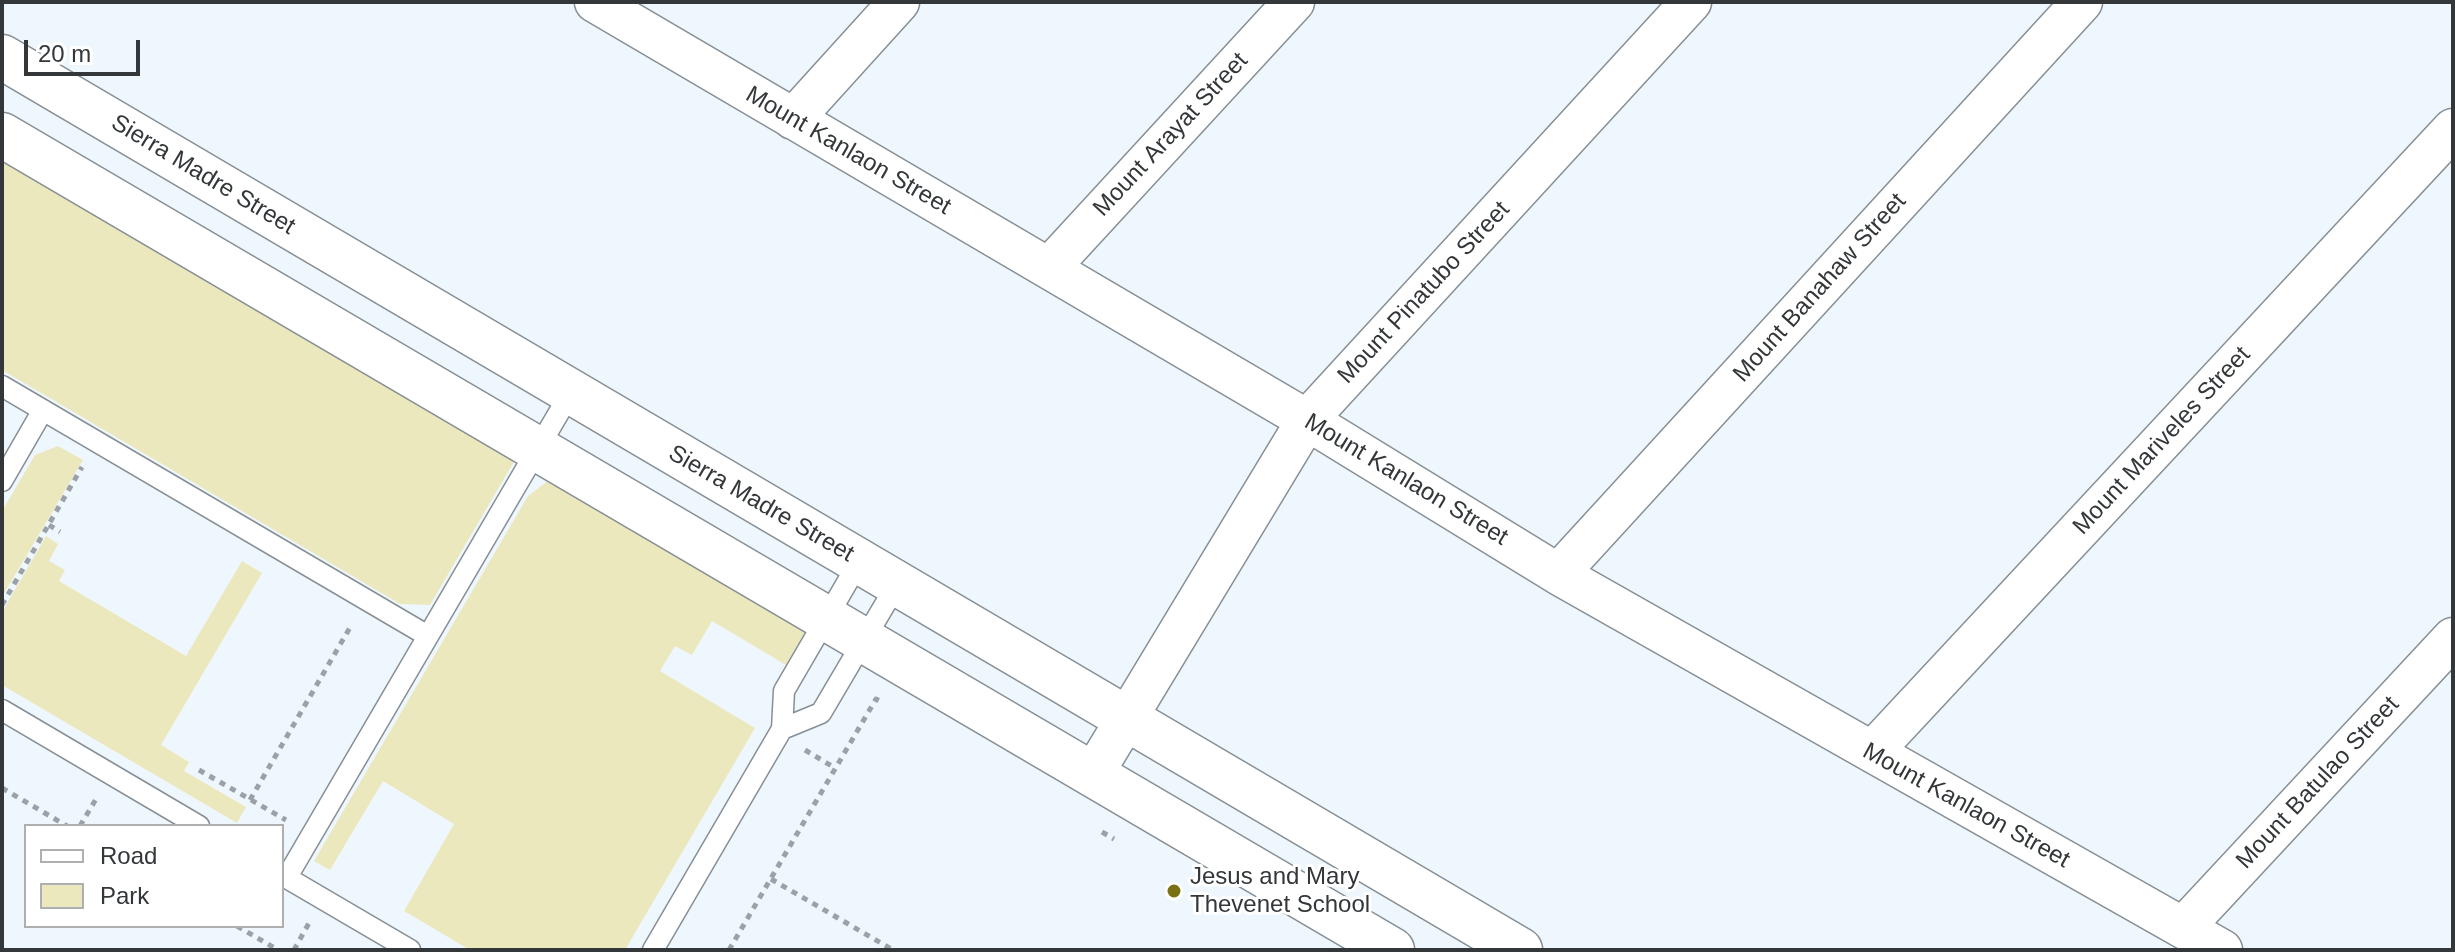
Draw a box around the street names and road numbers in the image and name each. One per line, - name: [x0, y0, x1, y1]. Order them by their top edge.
- street label: Mount Arayat Street: [1088, 47, 1254, 223]
- street label: Mount Kanlaon Street: [740, 80, 956, 222]
- street label: Sierra Madre Street: [106, 109, 300, 241]
- street label: Mount Banahaw Street: [1728, 188, 1912, 388]
- street label: Mount Pinatubo Street: [1332, 196, 1516, 390]
- street label: Mount Mariveles Street: [2067, 341, 2257, 541]
- street label: Mount Kanlaon Street: [1299, 408, 1513, 552]
- street label: Sierra Madre Street: [663, 439, 859, 569]
- street label: Mount Batulao Street: [2231, 691, 2405, 875]
- street label: Mount Kanlaon Street: [1857, 737, 2075, 875]

